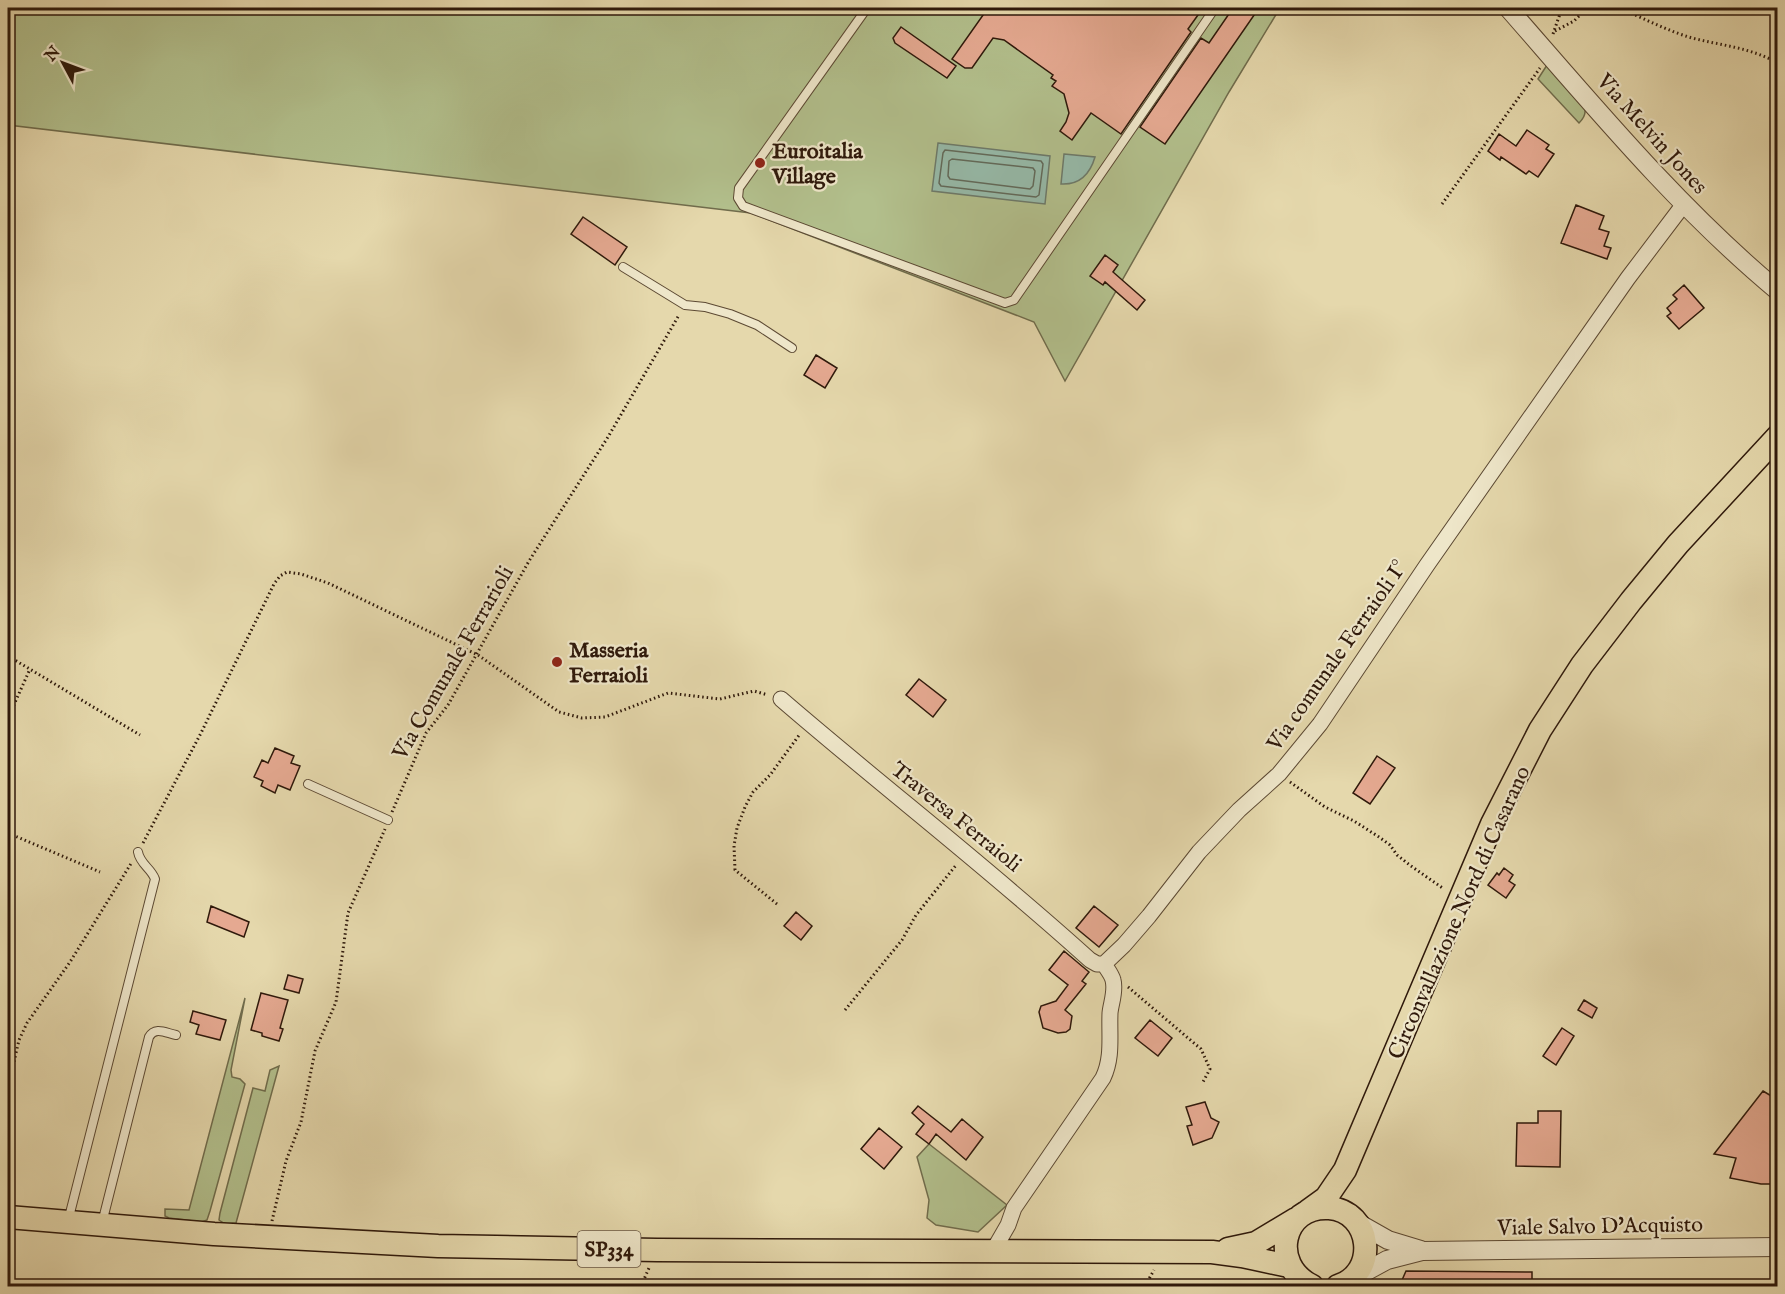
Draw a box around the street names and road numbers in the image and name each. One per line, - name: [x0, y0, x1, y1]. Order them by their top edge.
- street label: Via Melvin Jones: [1589, 67, 1713, 200]
- street label: Via comunale Ferraioli I°: [1261, 555, 1414, 758]
- street label: Via Comunale Ferrarioli: [386, 561, 521, 766]
- street label: Traversa Ferraioli: [885, 756, 1027, 879]
- street label: Circonvallazione Nord di Casarano: [1382, 762, 1537, 1064]
- street label: Viale Salvo D'Acquisto: [1496, 1211, 1703, 1243]
- road number: SP334: [578, 1231, 640, 1267]

